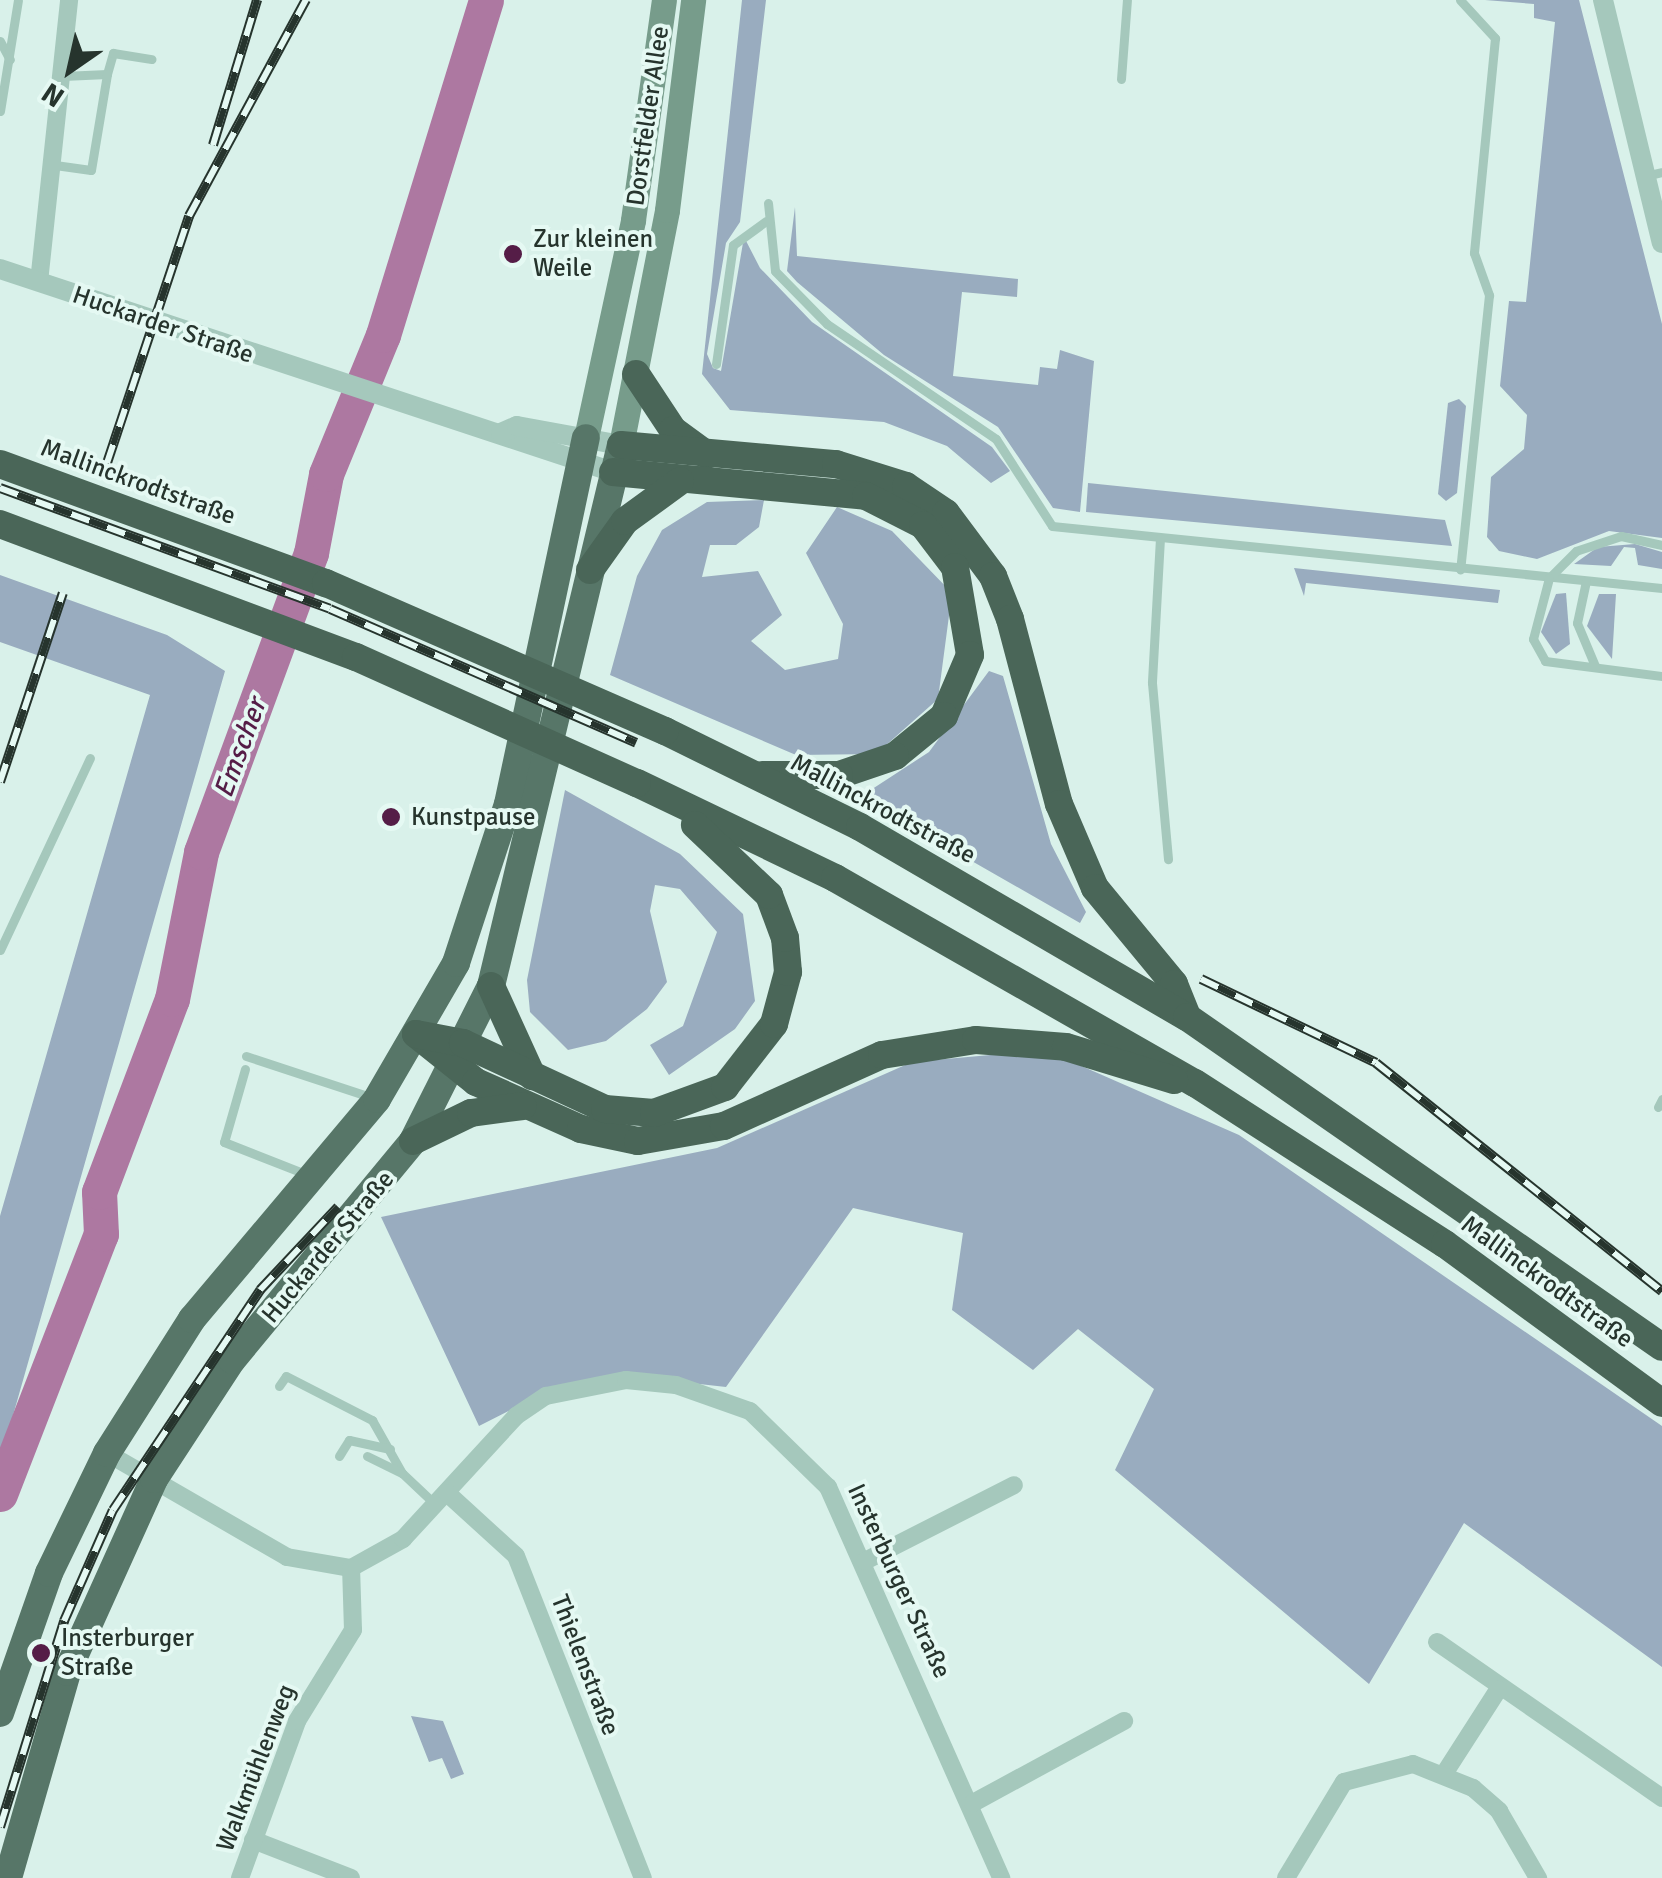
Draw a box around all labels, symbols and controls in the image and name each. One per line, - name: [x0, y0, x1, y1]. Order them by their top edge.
- north arrow: [20, 20, 120, 120]
- street label: Dorstfelder Allee: [621, 24, 675, 208]
- text: N: [36, 75, 71, 114]
- place label: Zur kleinen Weile: [533, 225, 653, 284]
- marker: Zur kleinen Weile: [502, 243, 524, 265]
- street label: Huckarder Straße: [69, 280, 257, 370]
- street label: Mallinckrodtstraße: [36, 433, 240, 531]
- water label: Emscher: [207, 694, 273, 802]
- street label: Mallinckrodtstraße: [785, 748, 981, 870]
- place label: Kunstpause: [411, 802, 535, 832]
- marker: Kunstpause: [380, 806, 402, 828]
- street label: Huckarder Straße: [256, 1165, 400, 1329]
- street label: Mallinckrodtstraße: [1455, 1210, 1639, 1354]
- street label: Insterburger Straße: [841, 1479, 957, 1683]
- street label: Thielenstraße: [544, 1591, 626, 1739]
- place label: Insterburger Straße: [61, 1624, 194, 1683]
- marker: Insterburger Straße: [30, 1642, 52, 1664]
- street label: Walkmühlenweg: [210, 1680, 302, 1856]

